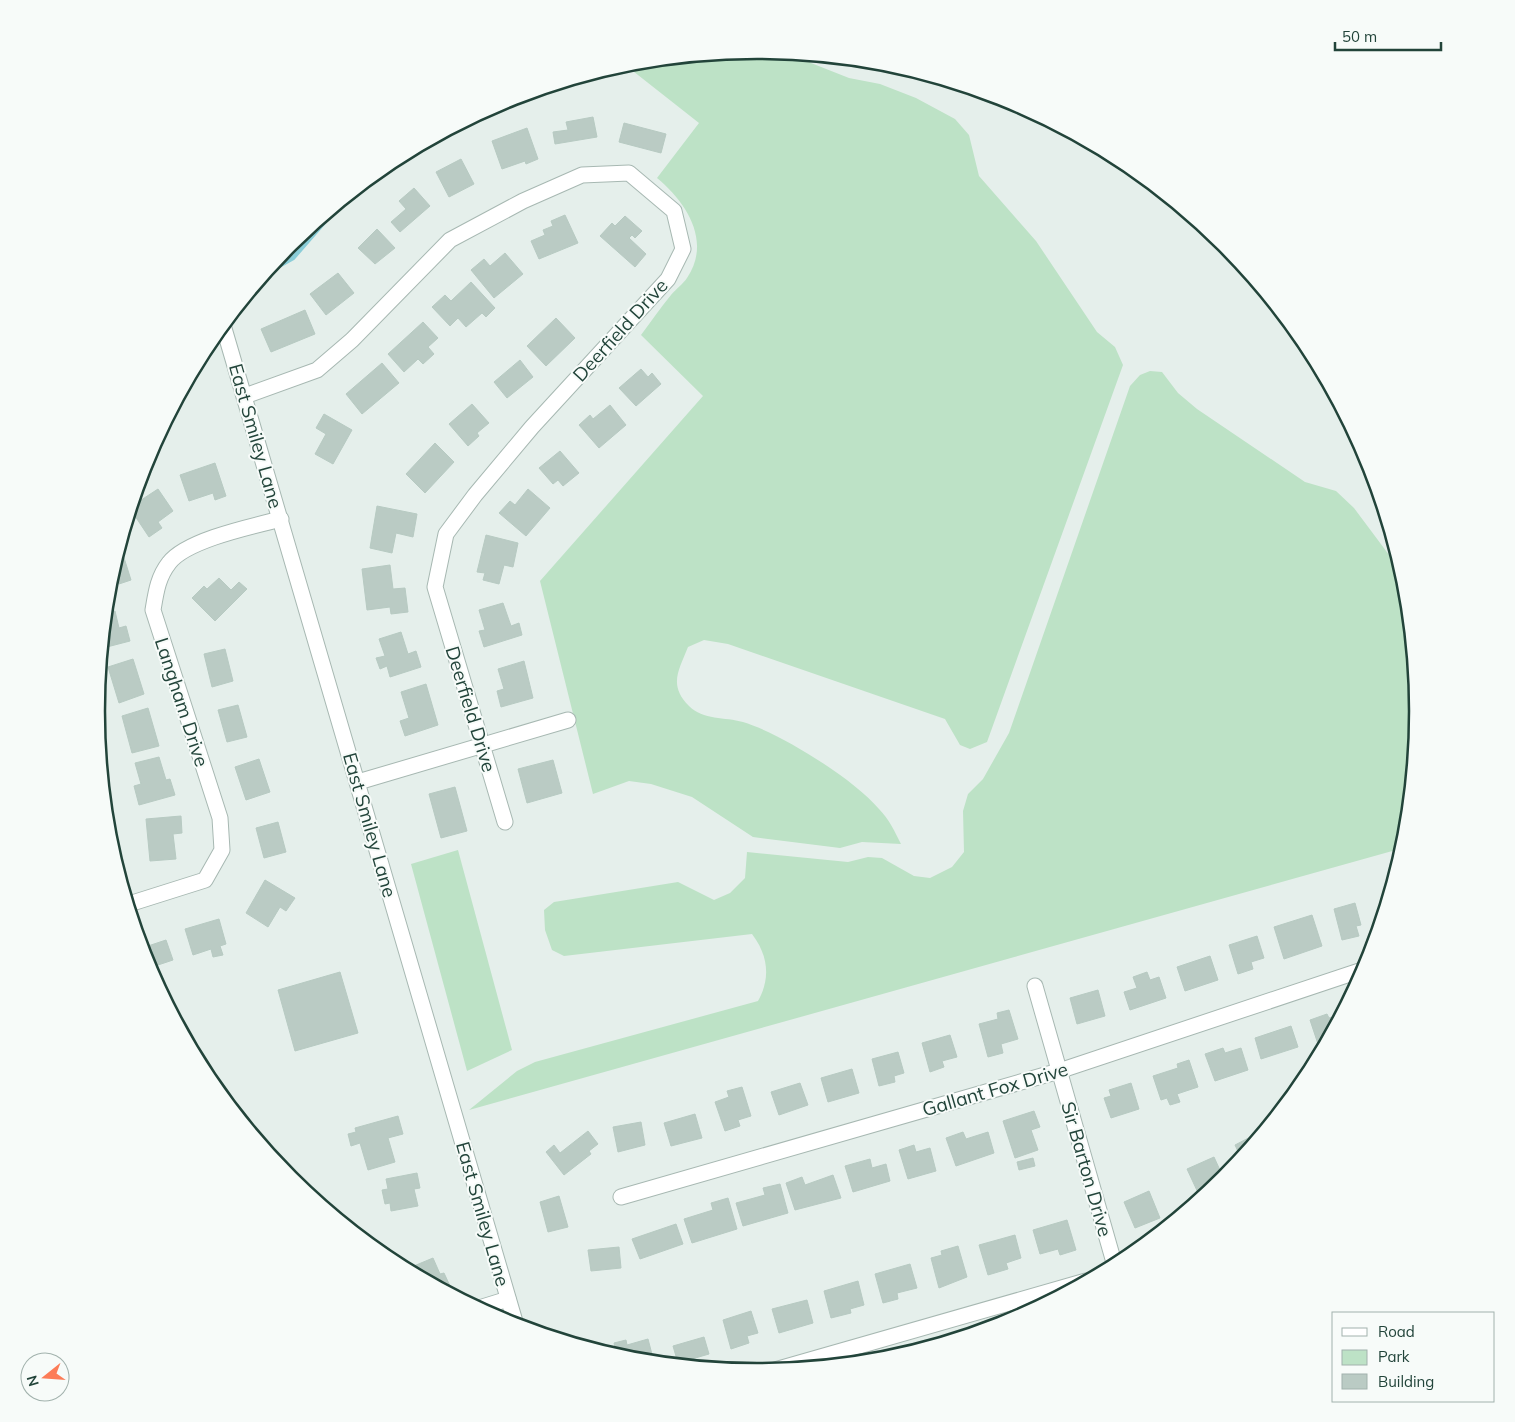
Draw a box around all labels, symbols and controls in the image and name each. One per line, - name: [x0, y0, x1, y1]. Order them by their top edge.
- scale bar: [1335, 20, 1441, 52]
- text: 50 m: [1342, 27, 1377, 46]
- street label: Deerfield Drive: [567, 274, 673, 386]
- street label: East Smiley Lane: [224, 361, 288, 511]
- street label: Langham Drive: [150, 634, 214, 770]
- street label: Deerfield Drive: [440, 643, 502, 775]
- street label: East Smiley Lane: [338, 750, 402, 900]
- street label: Gallant Fox Drive: [919, 1057, 1071, 1121]
- street label: Sir Barton Drive: [1056, 1099, 1118, 1239]
- street label: East Smiley Lane: [451, 1139, 515, 1289]
- legend: [1332, 1312, 1495, 1402]
- text: Road: [1378, 1322, 1415, 1341]
- text: Park: [1378, 1347, 1410, 1366]
- north arrow: [20, 1352, 70, 1402]
- text: Building: [1378, 1372, 1434, 1391]
- text: N: [22, 1373, 43, 1388]

